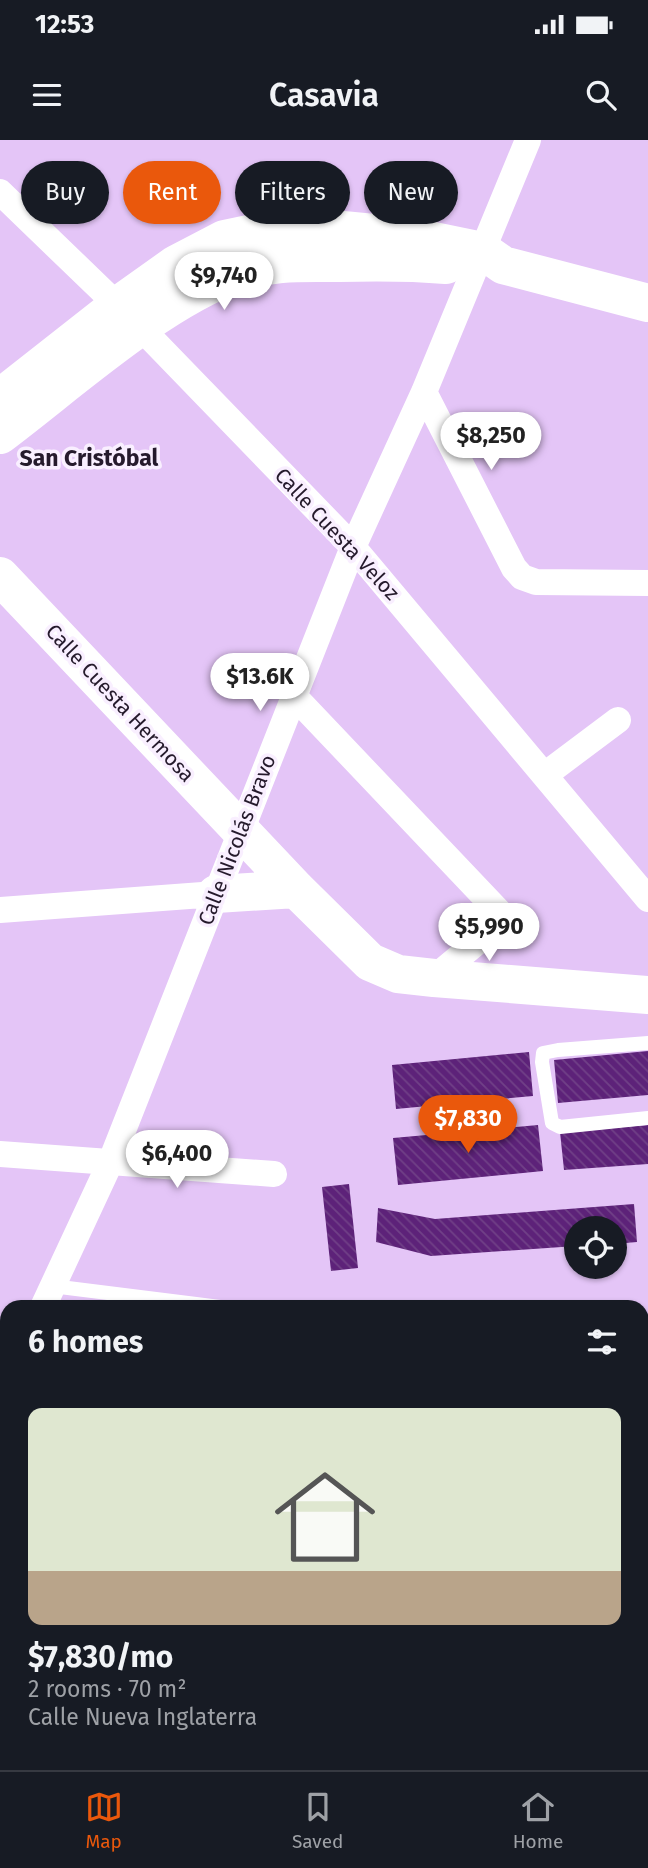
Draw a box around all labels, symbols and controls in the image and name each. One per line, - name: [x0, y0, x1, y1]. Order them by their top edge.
- text: 12:53: [35, 9, 94, 40]
- icon: menu: [28, 76, 66, 114]
- text: Casavia: [269, 76, 379, 114]
- icon: search: [582, 76, 620, 114]
- chip: Buy: [21, 161, 109, 224]
- chip: Rent: [123, 161, 221, 224]
- chip: Filters: [235, 161, 350, 224]
- chip: New: [364, 161, 458, 224]
- pin: $9,740: [167, 253, 281, 312]
- text: $9,740: [191, 261, 257, 289]
- pin: $8,250: [434, 412, 548, 472]
- text: $8,250: [456, 421, 526, 449]
- district label: San Cristóbal: [20, 444, 159, 472]
- street label: Calle Cuesta Veloz: [269, 463, 405, 605]
- street label: Calle Cuesta Hermosa: [40, 619, 200, 787]
- pin: $13.6K: [203, 654, 317, 713]
- text: $13.6K: [226, 662, 294, 690]
- street label: Calle Nicolás Bravo: [193, 751, 281, 929]
- pin: $5,990: [432, 904, 546, 963]
- text: $5,990: [454, 912, 524, 940]
- pin: $7,830: [411, 1096, 525, 1155]
- text: $7,830: [434, 1104, 502, 1132]
- pin: $6,400: [120, 1130, 234, 1190]
- text: $6,400: [142, 1139, 212, 1167]
- map controls: [564, 1216, 627, 1279]
- button: locate: [564, 1216, 627, 1279]
- icon: filters: [583, 1323, 621, 1361]
- text: 6 homes: [28, 1324, 143, 1360]
- icon: home: [262, 1454, 388, 1580]
- text: $7,830/mo: [28, 1639, 173, 1675]
- text: 2 rooms · 70 m²: [28, 1675, 186, 1703]
- text: Calle Nueva Inglaterra: [28, 1703, 257, 1731]
- tab: Map: [85, 1788, 123, 1853]
- tab: Saved: [292, 1788, 343, 1853]
- tab: Home: [513, 1788, 563, 1853]

